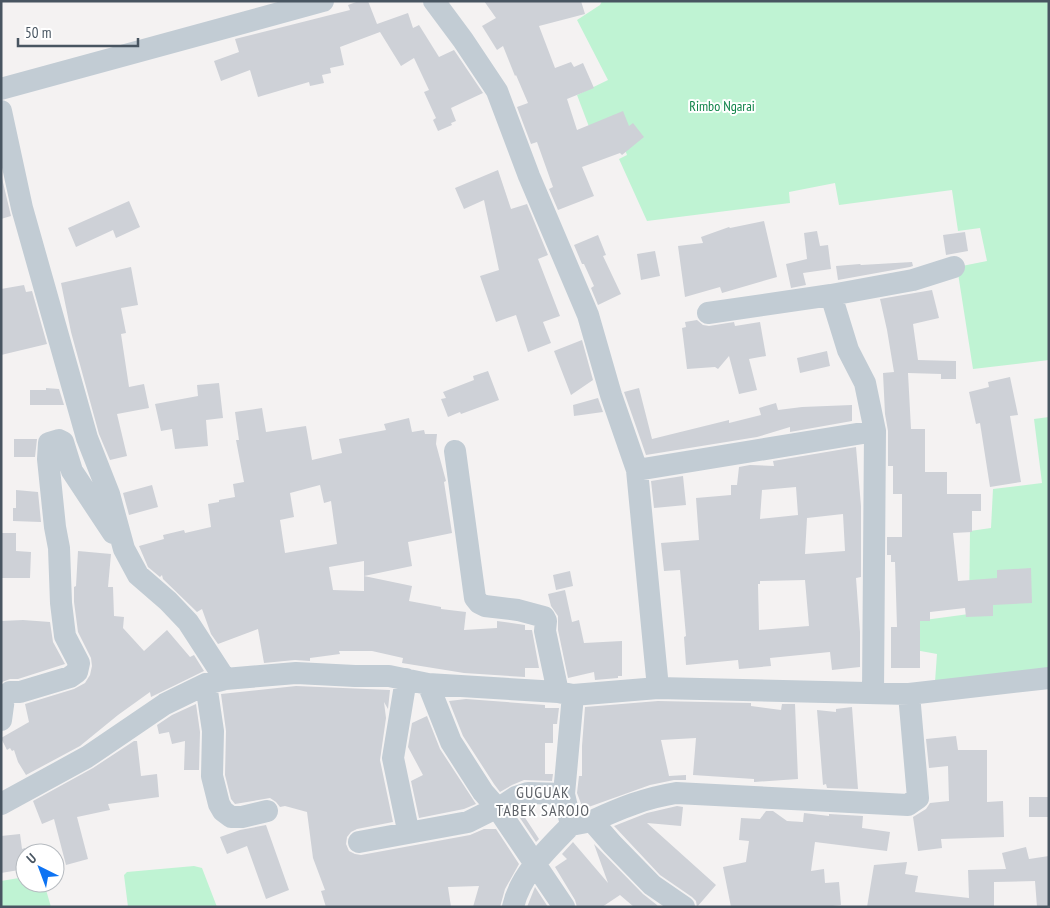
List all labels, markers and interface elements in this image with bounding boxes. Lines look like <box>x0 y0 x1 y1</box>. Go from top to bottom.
scale bar <box>18 15 138 47</box>
text: 50 m <box>25 23 51 42</box>
park label: Rimbo Ngarai <box>689 97 755 115</box>
district label: GUGUAK TABEK SAROJO <box>496 782 590 820</box>
north arrow <box>15 843 65 893</box>
text: U <box>23 849 40 867</box>

